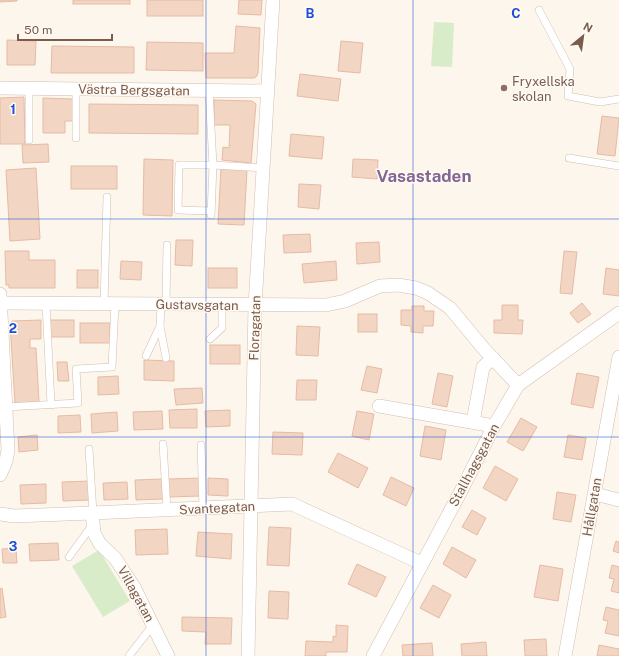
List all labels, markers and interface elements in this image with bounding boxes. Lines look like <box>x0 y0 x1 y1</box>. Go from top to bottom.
text: B <box>306 6 315 21</box>
text: C <box>511 6 521 21</box>
scale bar <box>18 16 112 42</box>
north arrow <box>563 16 603 56</box>
text: N <box>581 20 595 35</box>
text: 50 m <box>24 23 52 37</box>
place label: Fryxellska skolan <box>512 74 575 104</box>
street label: Västra Bergsgatan <box>78 82 190 98</box>
marker: Fryxellska skolan <box>499 83 509 93</box>
text: 1 <box>10 102 16 117</box>
district label: Vasastaden <box>376 166 472 186</box>
street label: Floragatan <box>246 295 264 361</box>
street label: Gustavsgatan <box>155 297 239 313</box>
text: 2 <box>9 321 17 336</box>
street label: Stallhagsgatan <box>446 421 502 509</box>
street label: Hållgatan <box>579 476 605 538</box>
street label: Svantegatan <box>178 499 256 517</box>
text: 3 <box>9 539 18 554</box>
street label: Villagatan <box>115 564 157 624</box>

